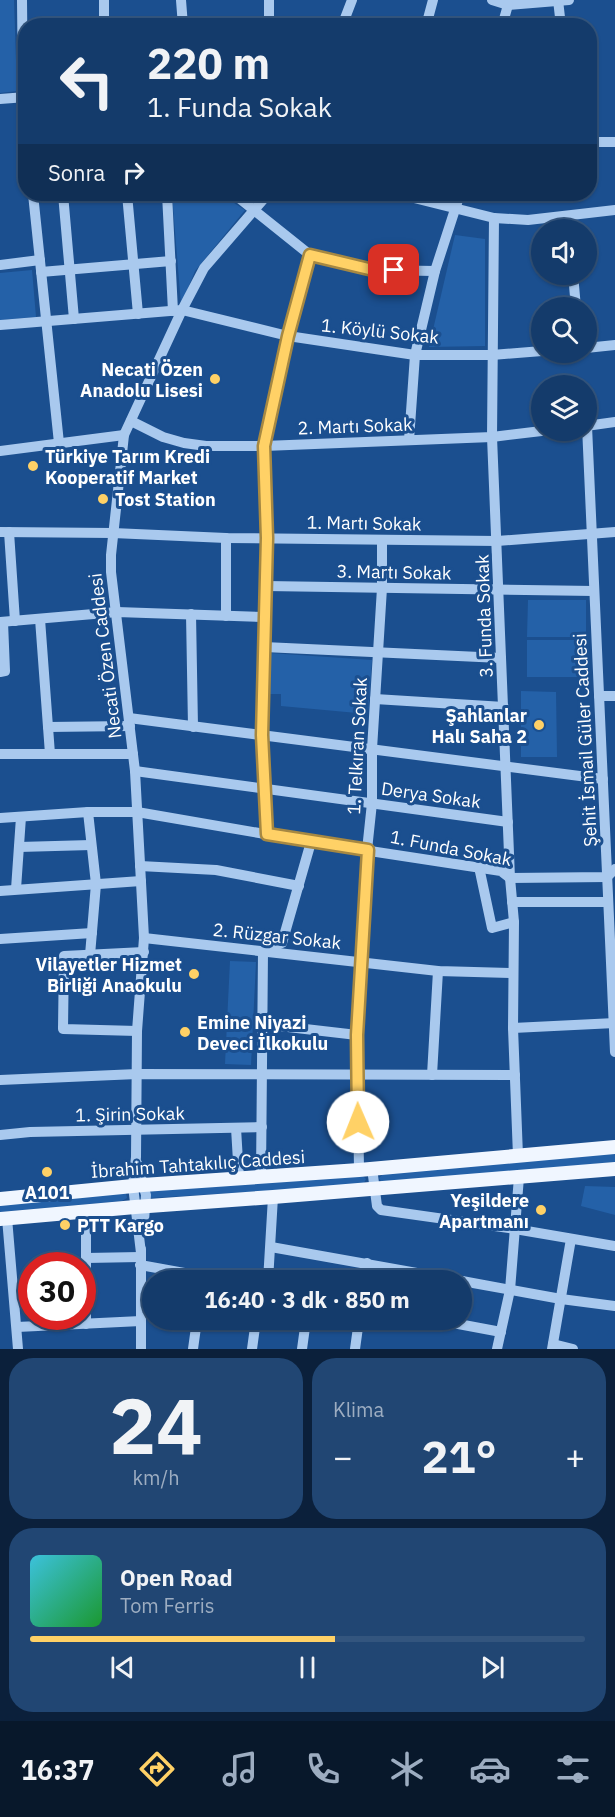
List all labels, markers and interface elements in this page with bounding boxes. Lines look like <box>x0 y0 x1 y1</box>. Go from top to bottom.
text: 220 m <box>147 36 270 91</box>
icon: left <box>48 42 126 120</box>
text: 1. Funda Sokak <box>147 89 332 124</box>
icon: right <box>117 156 150 189</box>
text: Sonra <box>48 158 105 187</box>
map controls <box>531 219 597 441</box>
button: sound <box>531 219 597 285</box>
pin <box>368 244 419 295</box>
icon: arrive <box>377 253 410 286</box>
button: search <box>531 297 597 363</box>
street label: 1. Köylü Sokak <box>320 313 441 349</box>
place label: Necati Özen Anadolu Lisesi <box>80 358 203 402</box>
marker: Necati Özen Anadolu Lisesi <box>208 372 222 386</box>
button: layers <box>531 375 597 441</box>
street label: 2. Martı Sokak <box>297 412 413 439</box>
place label: Türkiye Tarım Kredi Kooperatif Market <box>45 445 210 489</box>
marker: Türkiye Tarım Kredi Kooperatif Market <box>26 459 40 473</box>
place label: Tost Station <box>115 488 216 511</box>
marker: Tost Station <box>96 492 110 506</box>
street label: 1. Martı Sokak <box>306 510 422 536</box>
street label: 3. Funda Sokak <box>470 553 498 678</box>
street label: 3. Martı Sokak <box>336 559 452 585</box>
street label: Necati Özen Caddesi <box>83 572 127 740</box>
street label: Şehit İsmail Güler Caddesi <box>568 633 602 847</box>
street label: 1. Telkıran Sokak <box>342 676 372 815</box>
place label: Şahlanlar Halı Saha 2 <box>431 704 527 748</box>
marker: Şahlanlar Halı Saha 2 <box>532 718 546 732</box>
street label: Derya Sokak <box>380 777 483 813</box>
street label: 1. Funda Sokak <box>388 825 514 871</box>
street label: 2. Rüzgar Sokak <box>212 918 343 954</box>
place label: Vilayetler Hizmet Birliği Anaokulu <box>35 953 182 997</box>
marker: Vilayetler Hizmet Birliği Anaokulu <box>187 967 201 981</box>
place label: Emine Niyazi Deveci İlkokulu <box>197 1011 328 1055</box>
marker: Emine Niyazi Deveci İlkokulu <box>178 1025 192 1039</box>
position arrow <box>326 1090 390 1154</box>
street label: 1. Şirin Sokak <box>75 1102 185 1126</box>
street label: İbrahim Tahtakılıç Caddesi <box>90 1145 306 1183</box>
marker: A101 <box>40 1165 54 1179</box>
place label: A101 <box>25 1181 70 1204</box>
place label: Yeşildere Apartmanı <box>439 1189 529 1233</box>
marker: Yeşildere Apartmanı <box>534 1203 548 1217</box>
place label: PTT Kargo <box>77 1214 164 1237</box>
marker: PTT Kargo <box>58 1218 72 1232</box>
speed limit sign: 30 <box>18 1252 96 1330</box>
text: 16:40 · 3 dk · 850 m <box>204 1285 410 1314</box>
text: 24 <box>109 1374 203 1475</box>
text: Klima <box>333 1396 384 1423</box>
text: 21° <box>421 1427 497 1485</box>
text: − <box>333 1435 353 1478</box>
text: + <box>565 1435 585 1478</box>
text: km/h <box>132 1464 180 1491</box>
text: Open Road <box>120 1563 233 1592</box>
text: Tom Ferris <box>120 1592 215 1619</box>
icon: previous <box>106 1651 139 1684</box>
icon: pause <box>291 1651 324 1684</box>
icon: next <box>476 1651 509 1684</box>
icon: directions <box>136 1748 178 1790</box>
icon: music <box>219 1748 261 1790</box>
icon: phone <box>302 1748 344 1790</box>
icon: climate <box>386 1748 428 1790</box>
icon: car <box>469 1748 511 1790</box>
icon: filters <box>552 1748 594 1790</box>
text: 16:37 <box>21 1752 94 1787</box>

